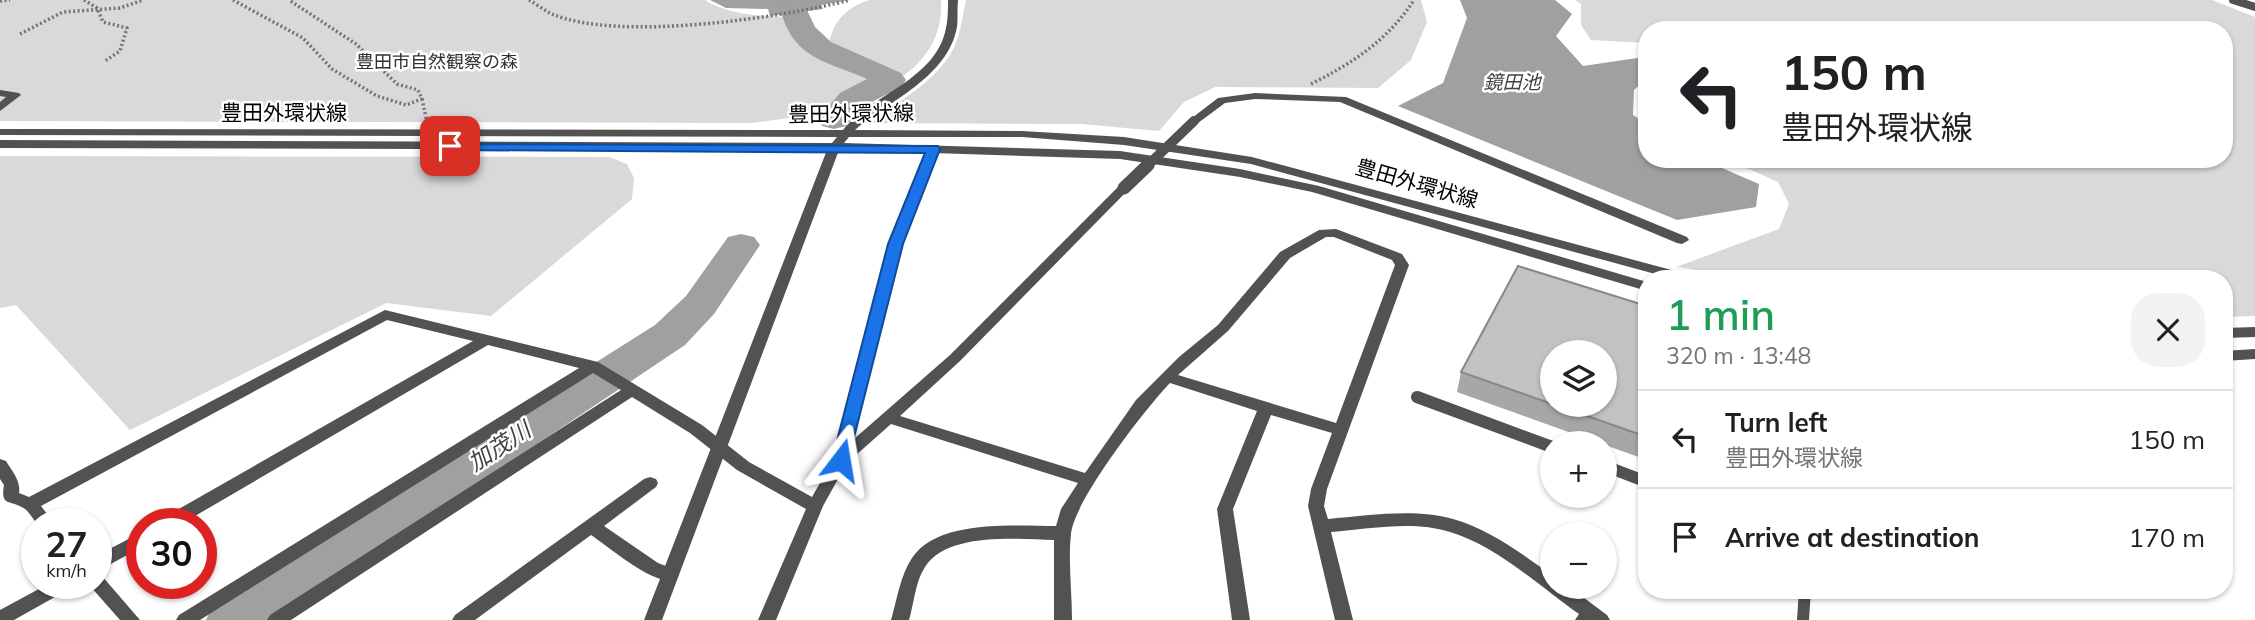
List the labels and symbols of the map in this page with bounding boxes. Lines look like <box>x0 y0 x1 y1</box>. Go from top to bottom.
park label: 豊田市自然観察の森 <box>356 50 518 73</box>
water label: 鏡田池 <box>1483 70 1542 94</box>
street label: 豊田外環状線 <box>221 99 347 125</box>
street label: 豊田外環状線 <box>788 99 914 127</box>
pin <box>420 116 480 176</box>
street label: 豊田外環状線 <box>1353 153 1481 213</box>
water label: 加茂川 <box>462 413 538 477</box>
position arrow <box>804 423 878 497</box>
speed limit sign: 30 <box>126 508 217 599</box>

